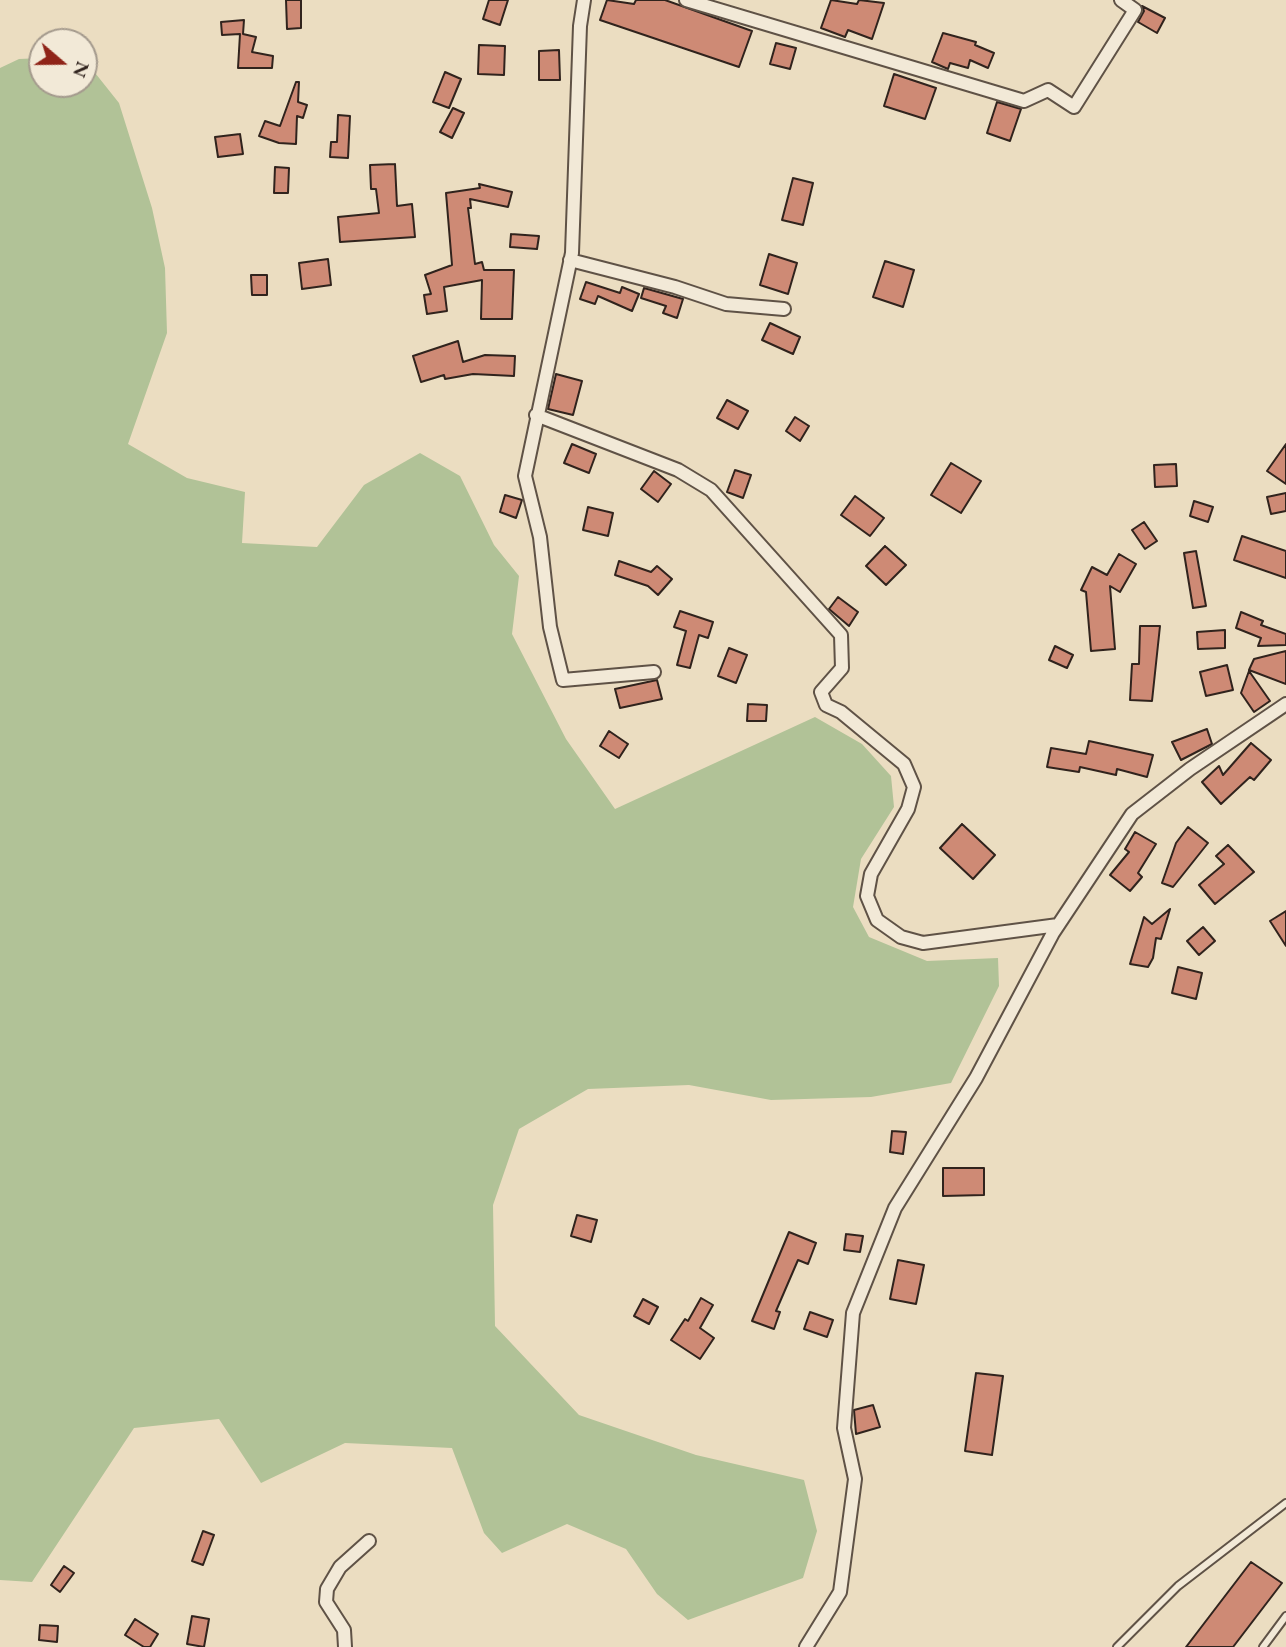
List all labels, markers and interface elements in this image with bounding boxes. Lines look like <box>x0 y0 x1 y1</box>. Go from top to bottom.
north arrow <box>28 28 98 98</box>
text: N <box>67 58 96 81</box>

